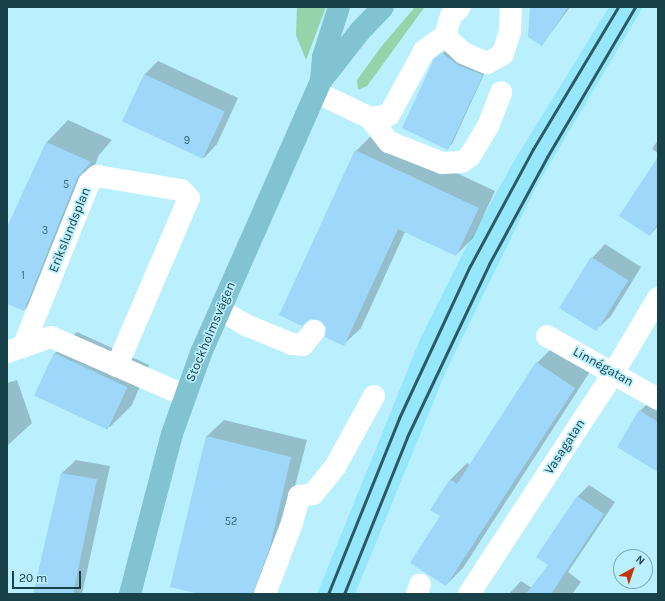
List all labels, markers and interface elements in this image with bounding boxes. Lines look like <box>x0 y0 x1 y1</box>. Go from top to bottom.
house number: 9 <box>184 134 190 148</box>
house number: 5 <box>63 178 69 192</box>
street label: Erikslundsplan <box>46 185 94 275</box>
house number: 3 <box>42 224 48 238</box>
house number: 1 <box>21 269 25 283</box>
street label: Stockholmsvägen <box>183 280 239 384</box>
street label: Linnégatan <box>570 344 636 390</box>
street label: Vasagatan <box>541 417 589 477</box>
house number: 52 <box>225 515 237 529</box>
north arrow <box>613 549 653 589</box>
text: N <box>633 553 648 568</box>
scale bar <box>14 563 83 589</box>
text: 20 m <box>19 571 47 585</box>

